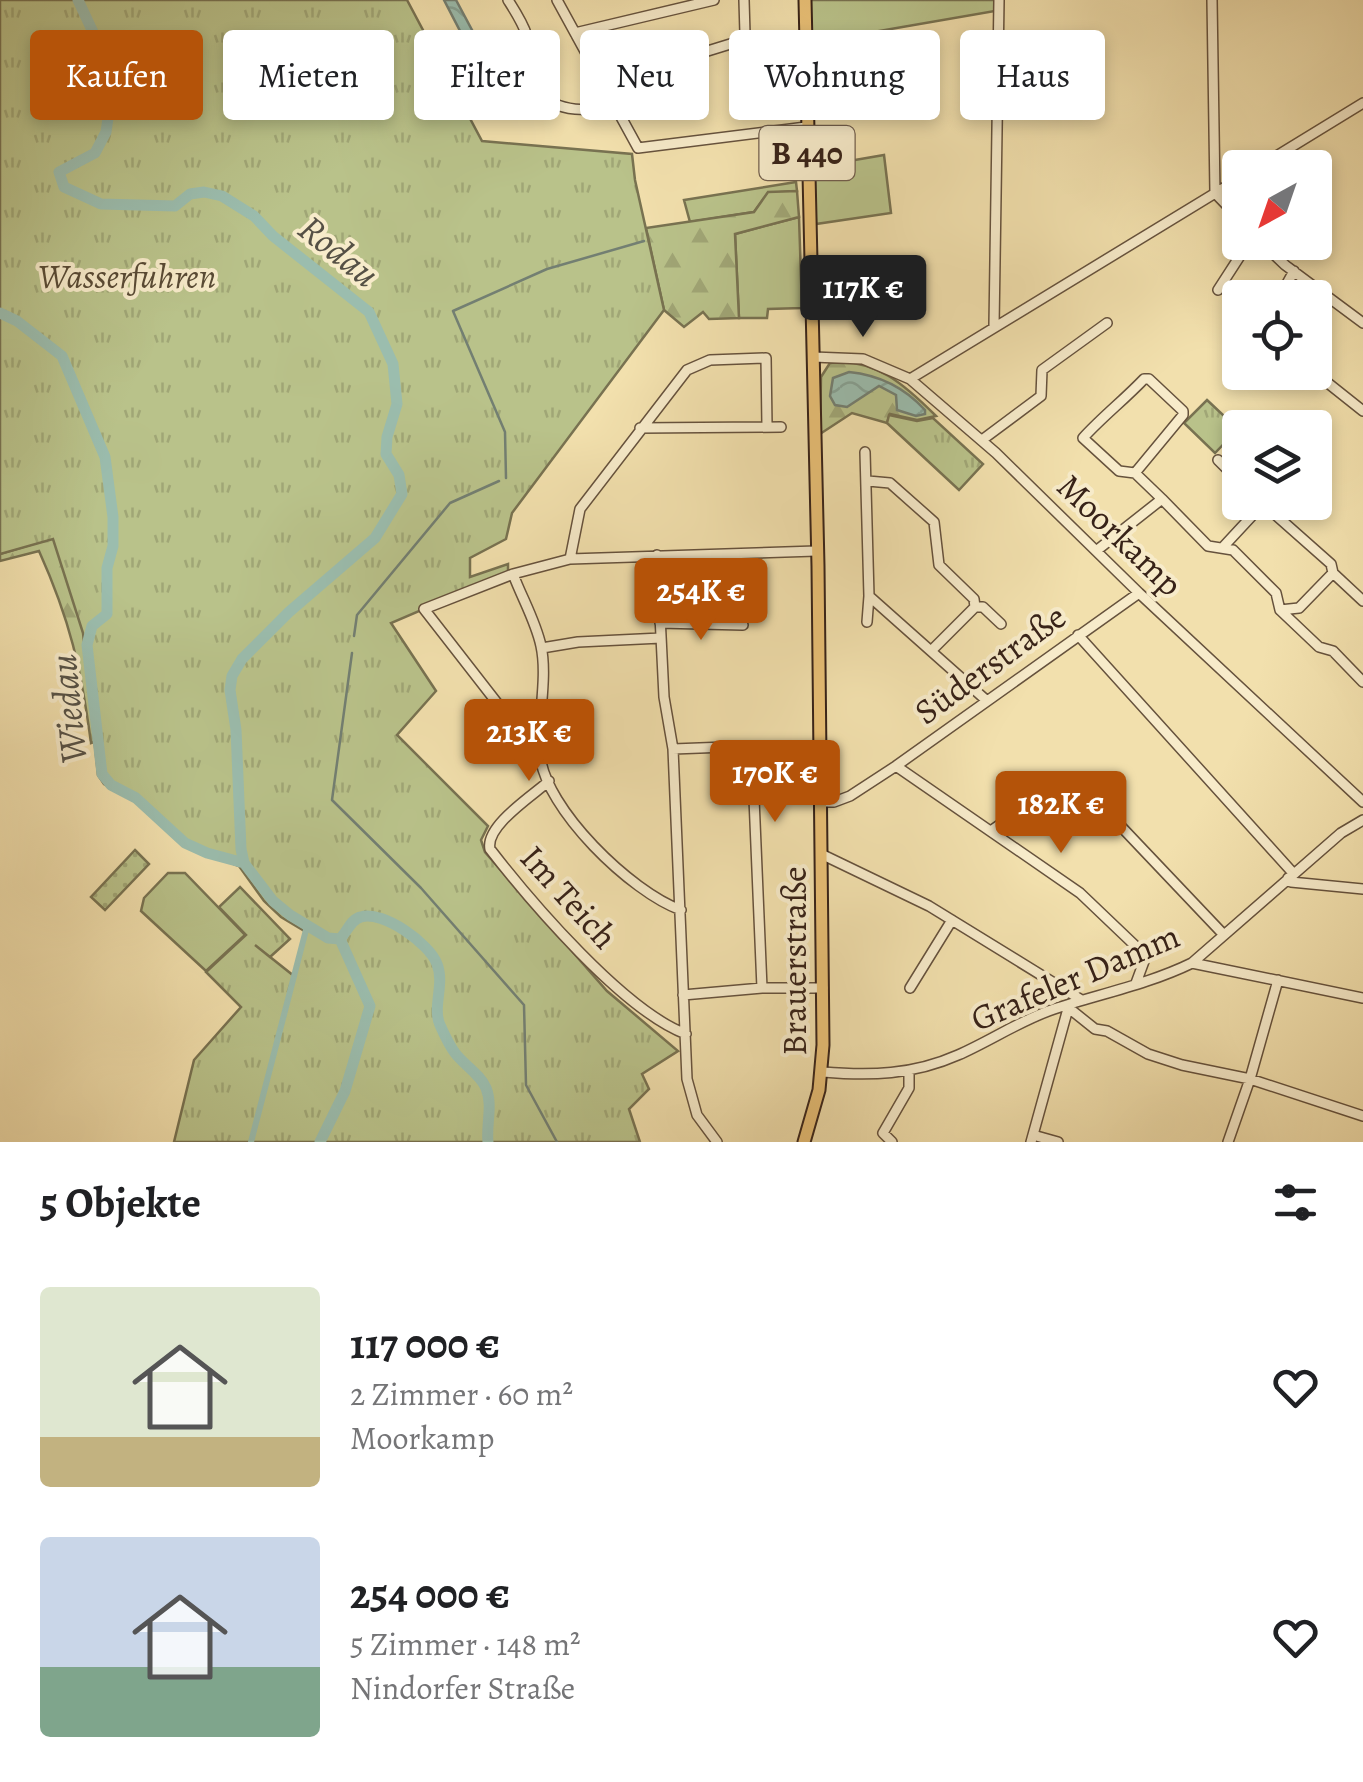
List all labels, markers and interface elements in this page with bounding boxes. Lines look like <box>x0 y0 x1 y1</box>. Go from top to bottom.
chip: Kaufen <box>30 30 203 120</box>
chip: Mieten <box>223 30 394 120</box>
chip: Filter <box>414 30 560 120</box>
chip: Neu <box>580 30 709 120</box>
chip: Wohnung <box>729 30 940 120</box>
chip: Haus <box>960 30 1105 120</box>
road number: B 440 <box>760 126 854 180</box>
north arrow <box>1222 150 1332 260</box>
map controls <box>1222 150 1332 520</box>
water label: Rodau <box>288 202 390 300</box>
park label: Wasserfuhren <box>38 252 216 300</box>
pin: 117K € <box>782 255 944 340</box>
text: 117K € <box>822 265 904 309</box>
button: locate <box>1222 280 1332 390</box>
button: layers <box>1222 410 1332 520</box>
street label: Moorkamp <box>1047 463 1193 607</box>
pin: 254K € <box>620 558 782 643</box>
text: 254K € <box>656 568 746 612</box>
street label: Süderstraße <box>904 593 1076 735</box>
water label: Wiedau <box>36 652 100 766</box>
pin: 213K € <box>448 699 610 784</box>
text: 213K € <box>486 709 572 753</box>
pin: 170K € <box>694 740 856 825</box>
text: 170K € <box>732 750 818 794</box>
pin: 182K € <box>980 771 1142 856</box>
text: 182K € <box>1017 781 1105 825</box>
street label: Im Teich <box>510 835 628 959</box>
street label: Brauerstraße <box>770 866 818 1056</box>
street label: Grafeler Damm <box>963 911 1187 1043</box>
text: 5 Objekte <box>40 1174 201 1231</box>
icon: filters <box>1268 1175 1323 1230</box>
text: 117 000 € <box>350 1315 500 1372</box>
icon: home <box>120 1327 240 1447</box>
icon: heart <box>1268 1360 1323 1415</box>
text: 2 Zimmer · 60 m² <box>350 1372 573 1416</box>
text: Moorkamp <box>350 1416 494 1460</box>
text: 254 000 € <box>350 1565 510 1622</box>
icon: home <box>120 1577 240 1697</box>
icon: heart <box>1268 1610 1323 1665</box>
text: 5 Zimmer · 148 m² <box>350 1622 581 1666</box>
text: Nindorfer Straße <box>350 1666 575 1710</box>

